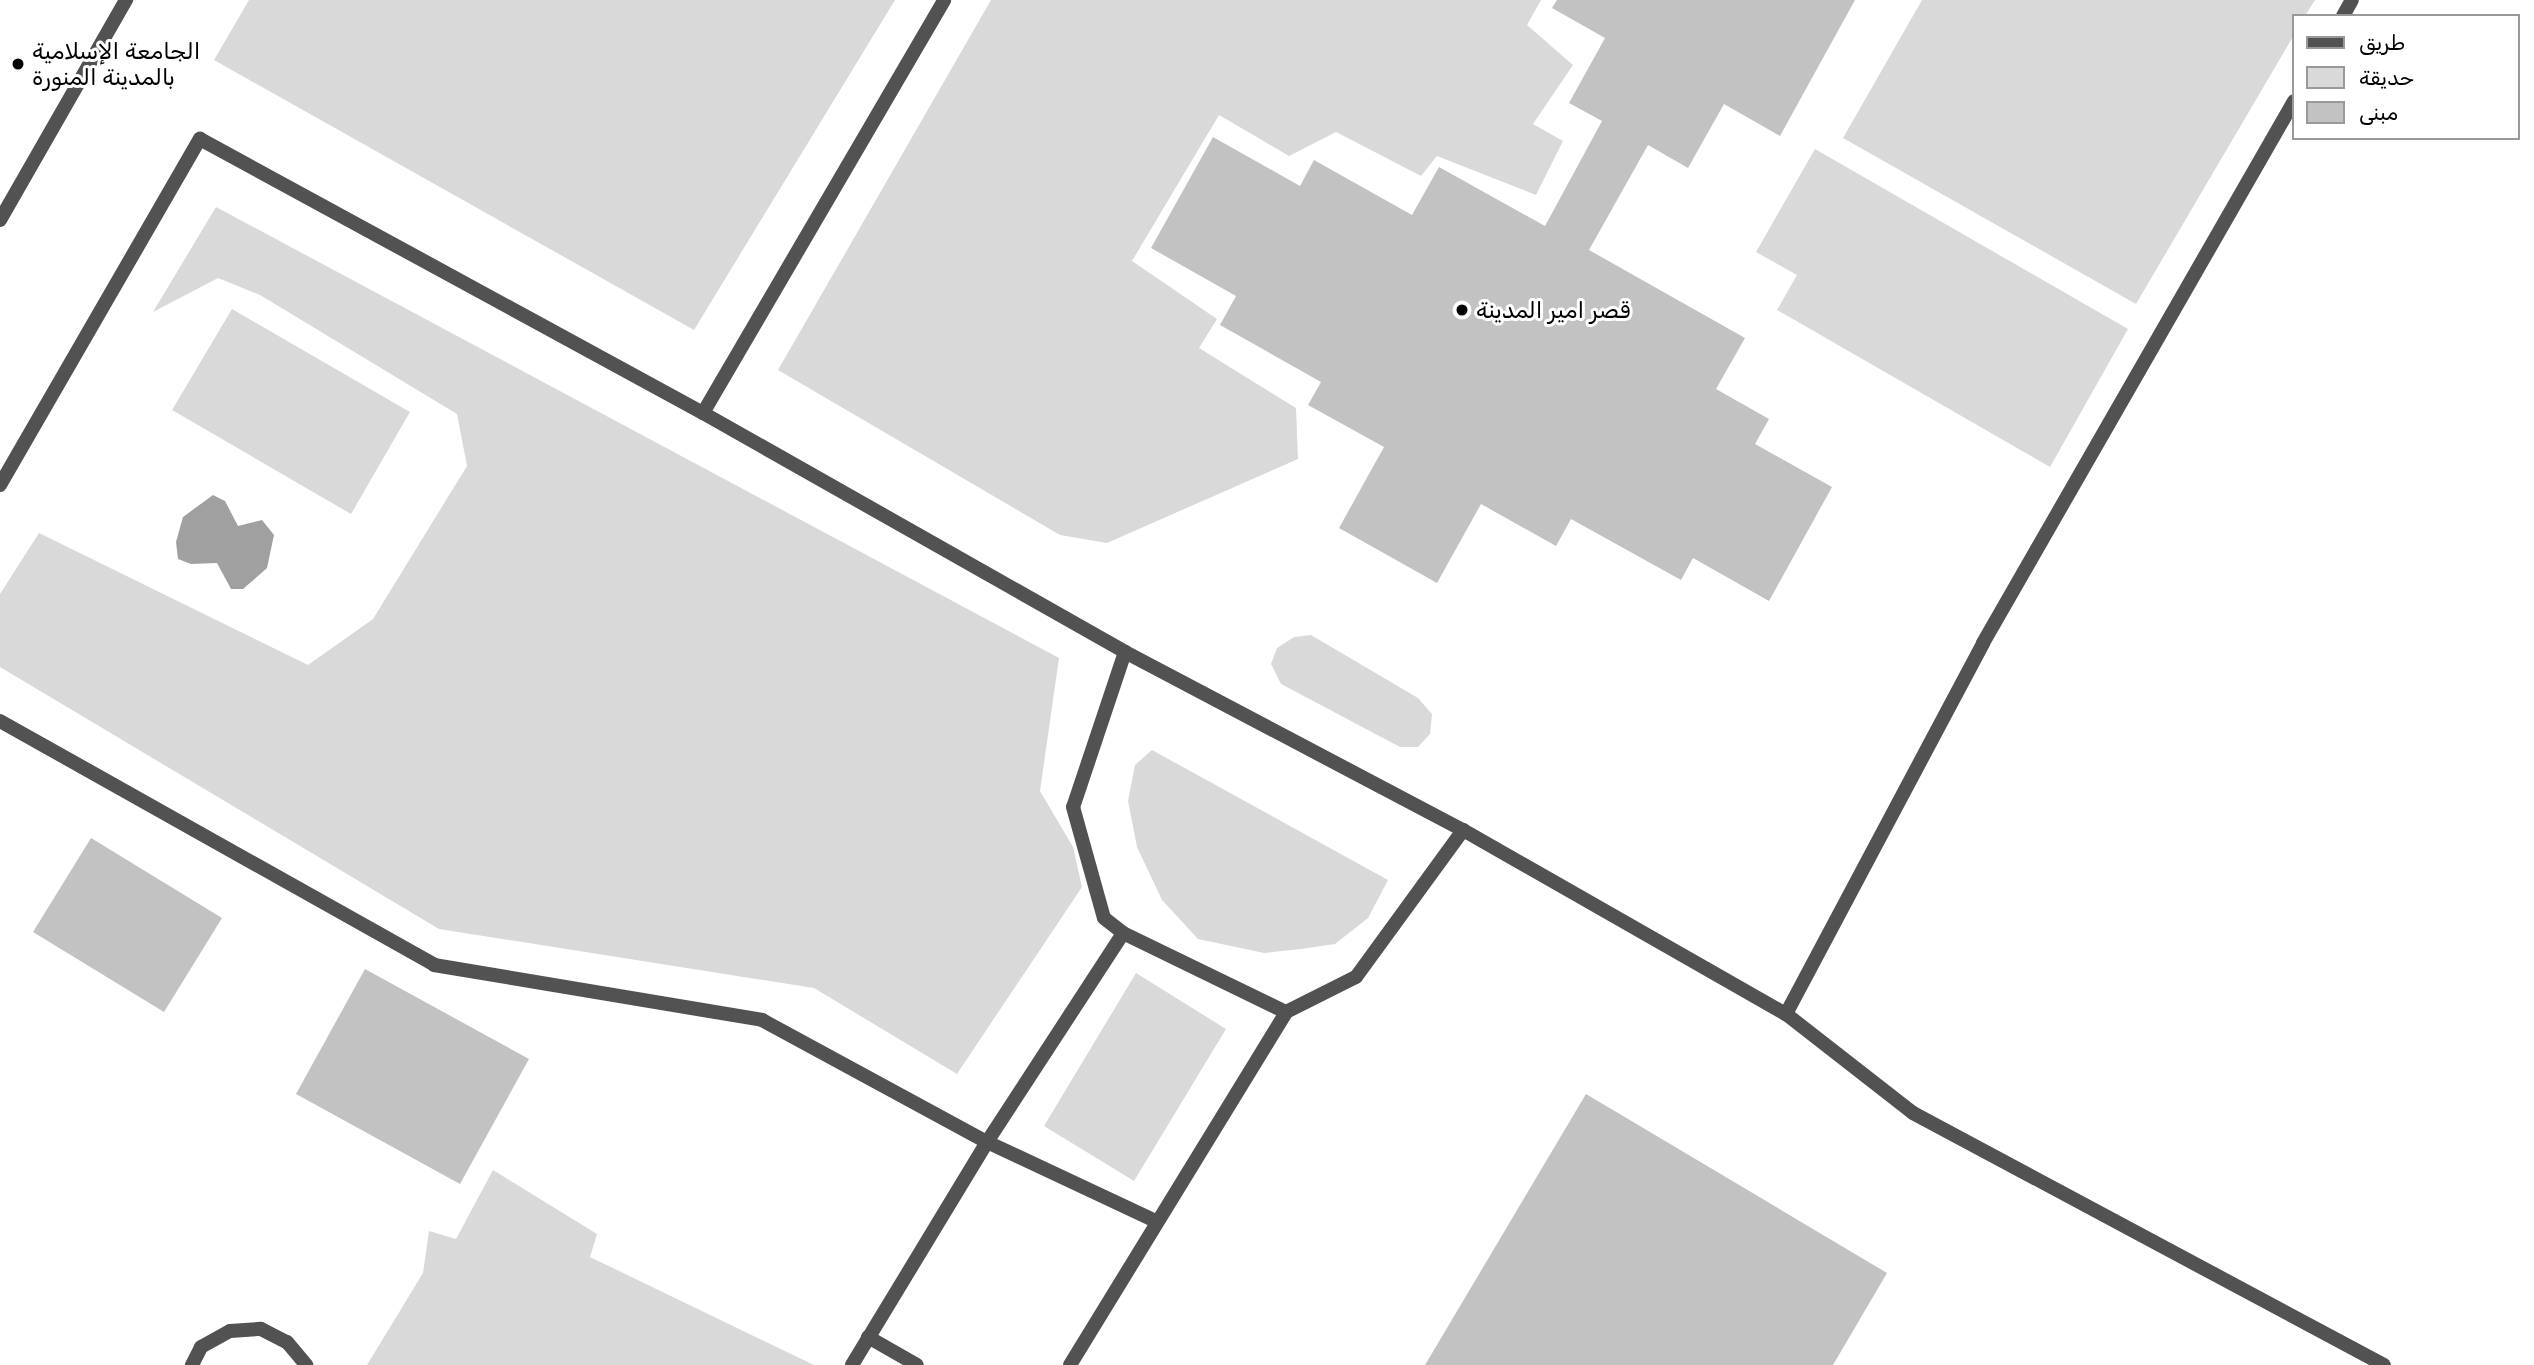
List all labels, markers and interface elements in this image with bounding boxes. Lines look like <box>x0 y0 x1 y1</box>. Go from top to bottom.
legend <box>2292 14 2520 140</box>
text: طريق <box>2359 30 2405 55</box>
place label: الجامعة الإسلامية بالمدينة المنورة <box>32 37 200 91</box>
marker: الجامعة الإسلامية بالمدينة المنورة <box>10 56 26 72</box>
text: حديقة <box>2359 65 2414 90</box>
text: مبنى <box>2359 100 2398 125</box>
place label: قصر امير المدينة <box>1476 296 1630 324</box>
marker: قصر امير المدينة <box>1454 302 1470 318</box>

